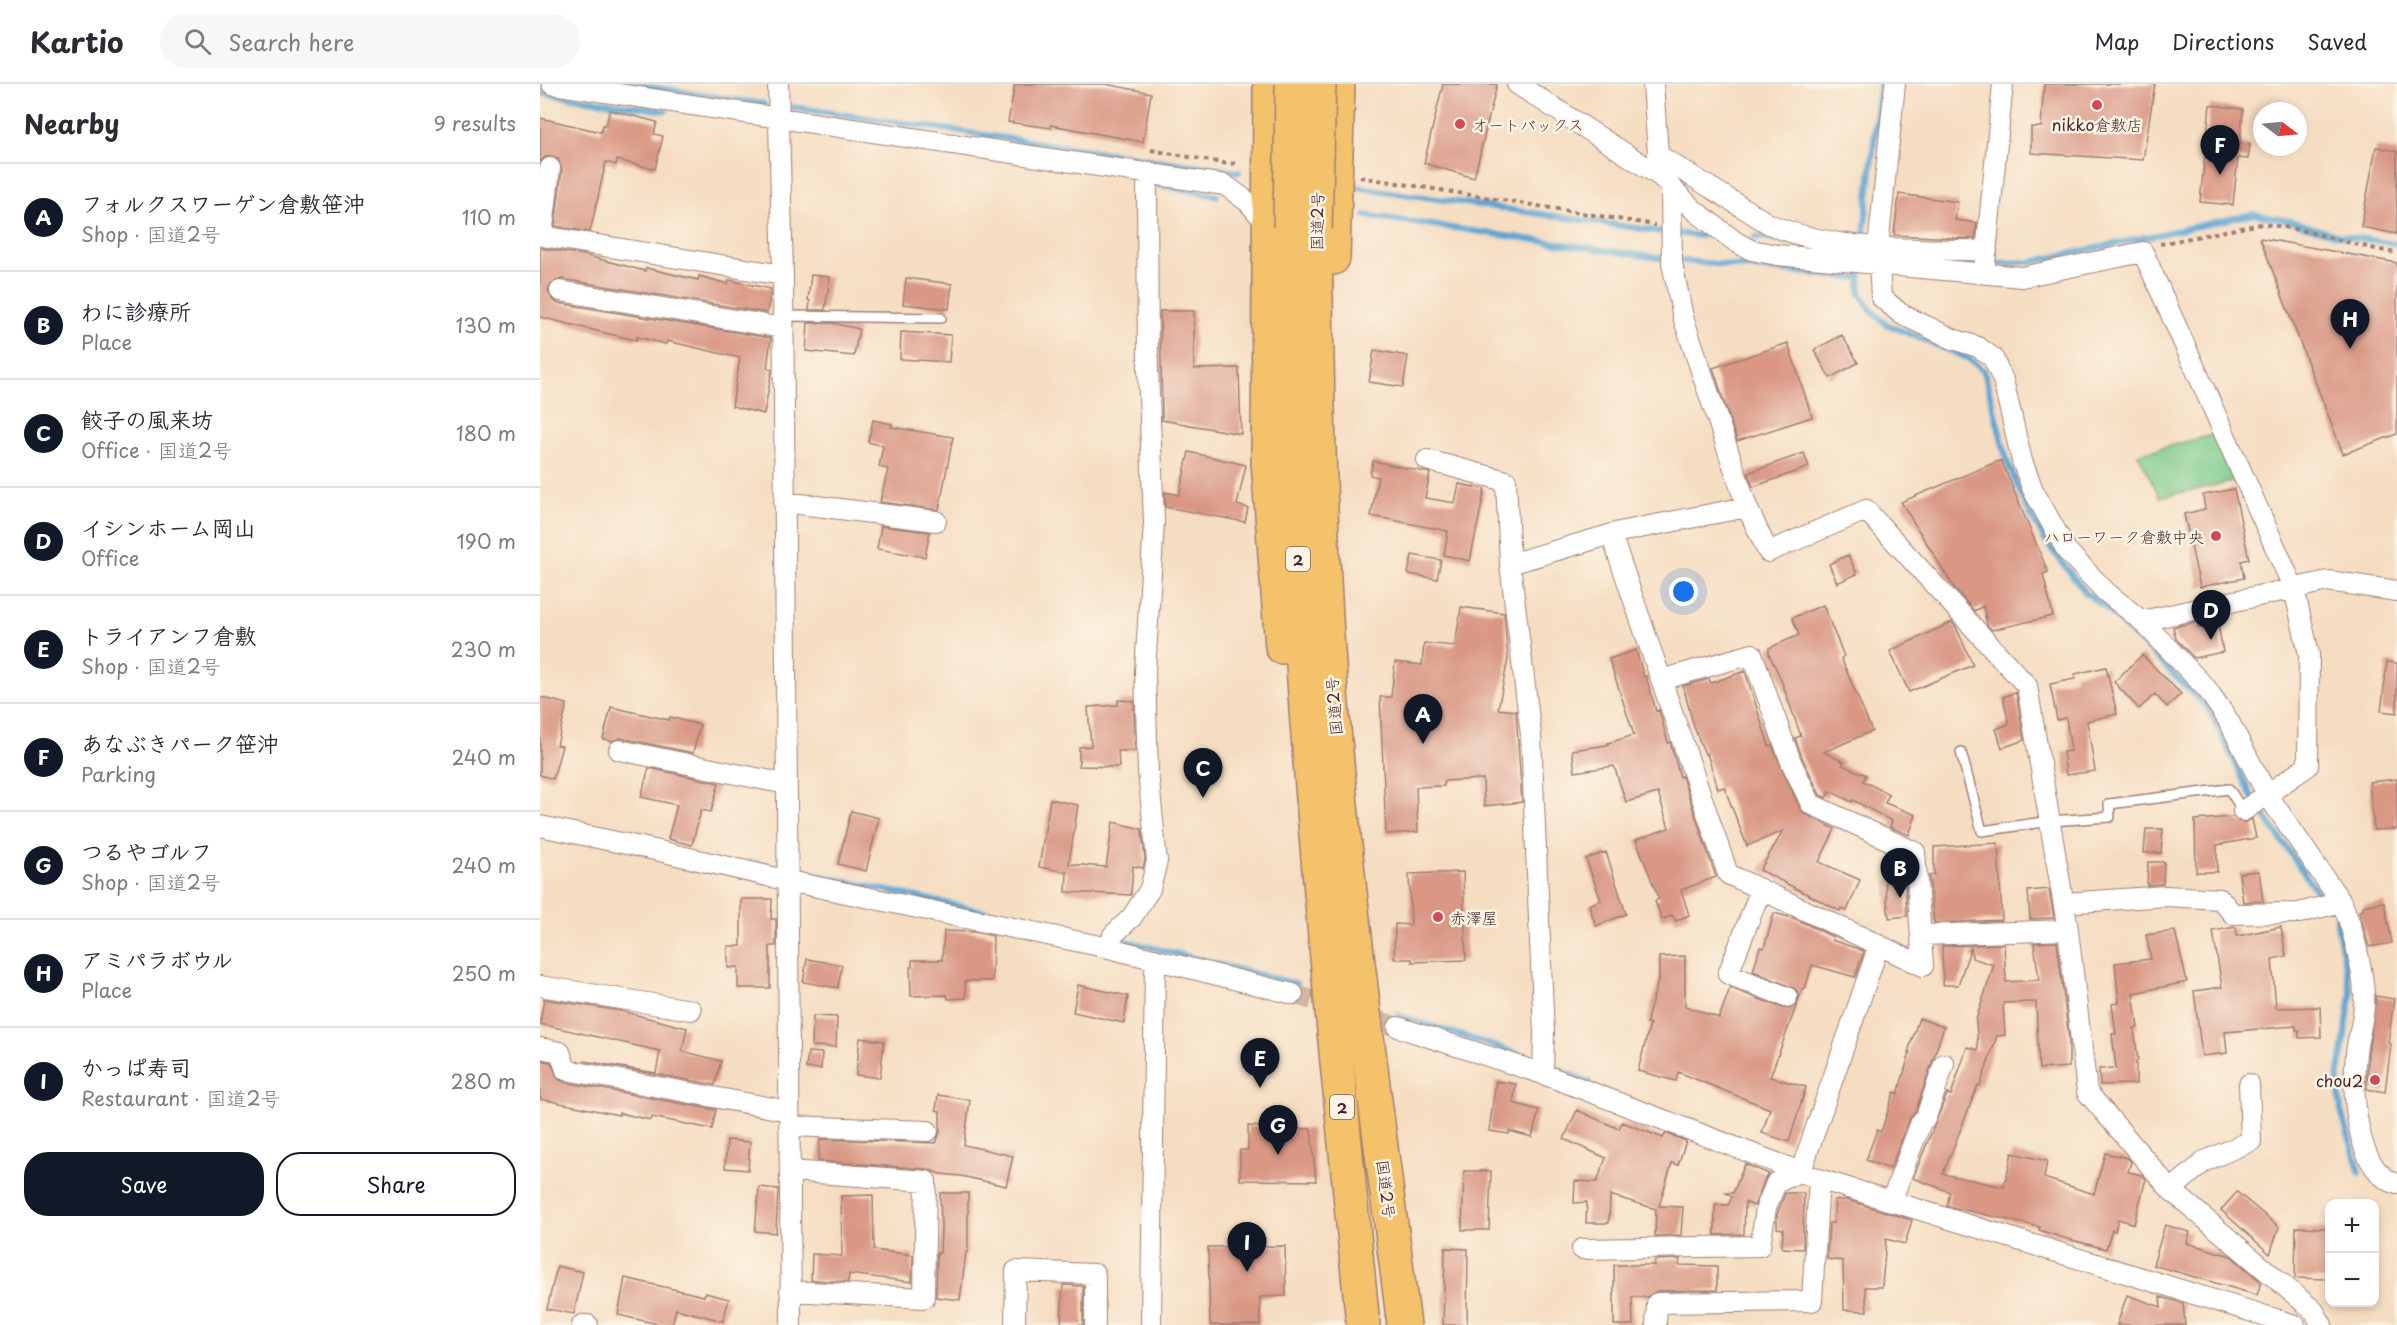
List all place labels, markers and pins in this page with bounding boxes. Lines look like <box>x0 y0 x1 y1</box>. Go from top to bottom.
marker: nikko倉敷店 <box>2090 98 2104 112</box>
place label: オートバックス <box>1472 112 1584 136</box>
place label: nikko倉敷店 <box>2052 112 2142 136</box>
marker: オートバックス <box>1453 117 1467 131</box>
pin: F <box>2200 126 2240 175</box>
pin: H <box>2330 300 2370 349</box>
place label: ハローワーク倉敷中央 <box>2044 524 2204 548</box>
marker: ハローワーク倉敷中央 <box>2209 529 2223 543</box>
pin: D <box>2192 590 2230 640</box>
pin: A <box>1404 694 1442 744</box>
pin: C <box>1184 748 1222 798</box>
pin: B <box>1880 848 1920 898</box>
place label: 赤澤屋 <box>1450 905 1498 929</box>
marker: 赤澤屋 <box>1431 910 1445 924</box>
pin: E <box>1240 1038 1280 1088</box>
place label: chou2 <box>2316 1068 2363 1092</box>
marker: chou2 <box>2368 1073 2382 1087</box>
pin: G <box>1258 1106 1298 1155</box>
pin: I <box>1228 1222 1266 1272</box>

